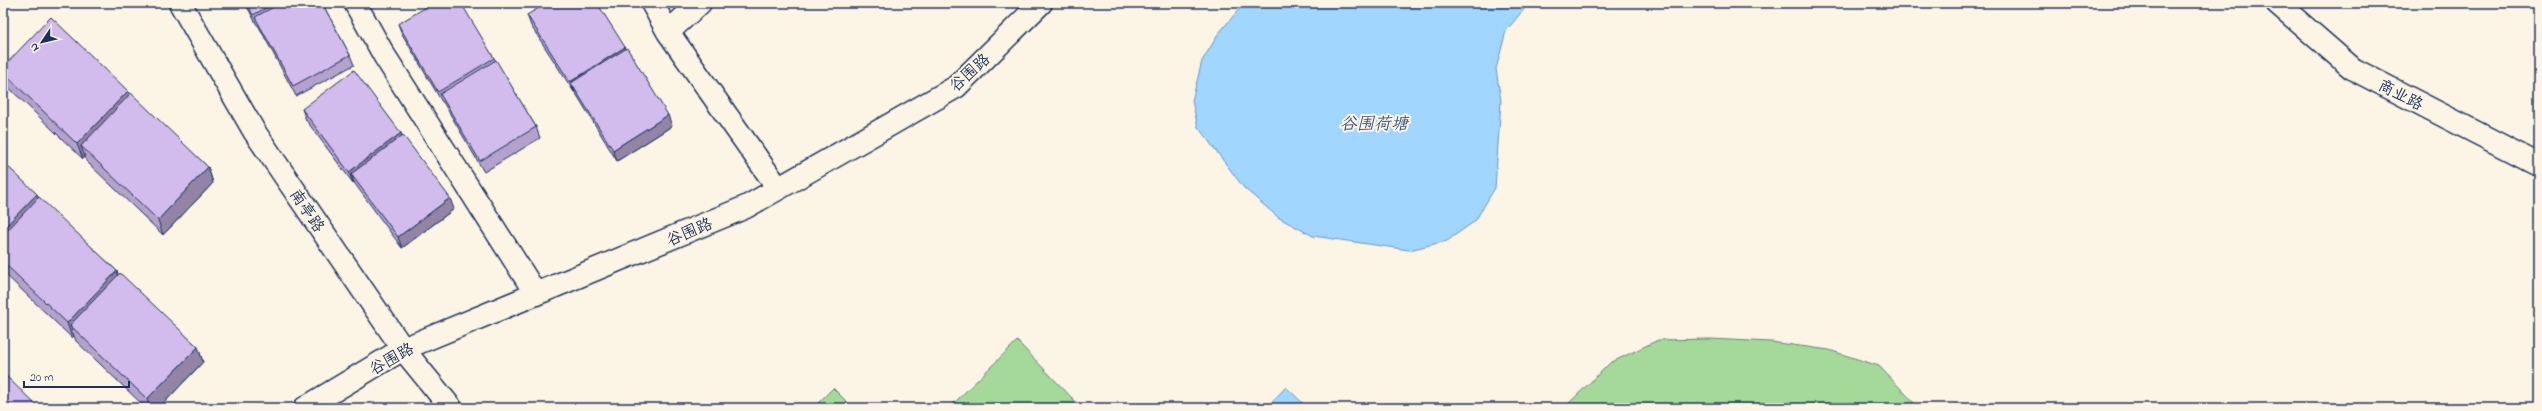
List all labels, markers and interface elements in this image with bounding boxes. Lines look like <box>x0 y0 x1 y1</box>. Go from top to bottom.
north arrow <box>22 22 62 62</box>
text: N <box>26 40 43 55</box>
street label: 谷围路 <box>944 49 996 98</box>
street label: 商业路 <box>2373 74 2427 117</box>
water label: 谷围荷塘 <box>1340 112 1410 137</box>
street label: 南亭路 <box>283 185 330 238</box>
street label: 谷围路 <box>663 212 717 253</box>
street label: 谷围路 <box>365 338 419 382</box>
scale bar <box>24 363 129 389</box>
text: 20 m <box>30 369 53 387</box>

